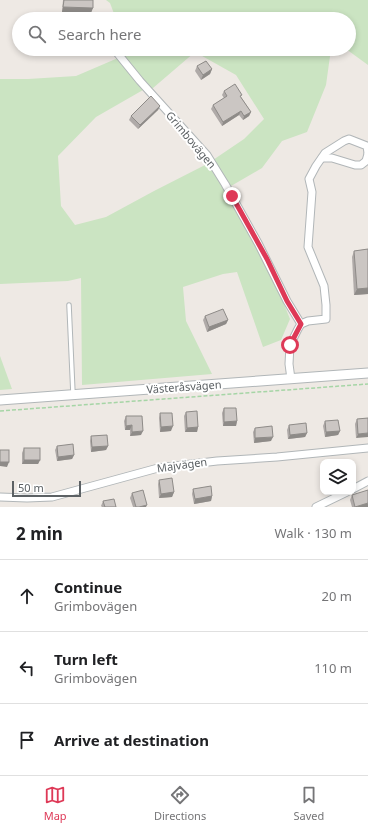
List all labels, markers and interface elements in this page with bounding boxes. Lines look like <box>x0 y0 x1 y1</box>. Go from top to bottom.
search box <box>12 12 356 56</box>
icon: search <box>26 23 48 45</box>
text: Search here <box>58 24 141 44</box>
street label: Grimbovägen <box>163 108 220 171</box>
route end <box>223 187 241 205</box>
route start <box>281 336 299 354</box>
street label: Västeråsvägen <box>146 376 222 397</box>
street label: Majvägen <box>156 454 208 475</box>
map controls <box>320 459 356 495</box>
button: layers <box>320 459 356 495</box>
scale bar <box>12 479 81 498</box>
text: 50 m <box>18 480 44 495</box>
text: 2 min <box>16 522 63 545</box>
text: Walk · 130 m <box>274 524 352 542</box>
text: Continue <box>54 577 122 597</box>
icon: ahead <box>16 585 38 607</box>
text: 20 m <box>322 587 352 605</box>
text: Grimbovägen <box>54 597 137 615</box>
text: Turn left <box>54 649 118 669</box>
icon: left <box>16 657 38 679</box>
text: 110 m <box>314 659 352 677</box>
text: Grimbovägen <box>54 669 137 687</box>
icon: arrive <box>16 729 38 751</box>
text: Arrive at destination <box>54 730 209 750</box>
tab: Map <box>44 784 67 823</box>
tab: Directions <box>154 784 206 823</box>
tab: Saved <box>294 784 324 823</box>

